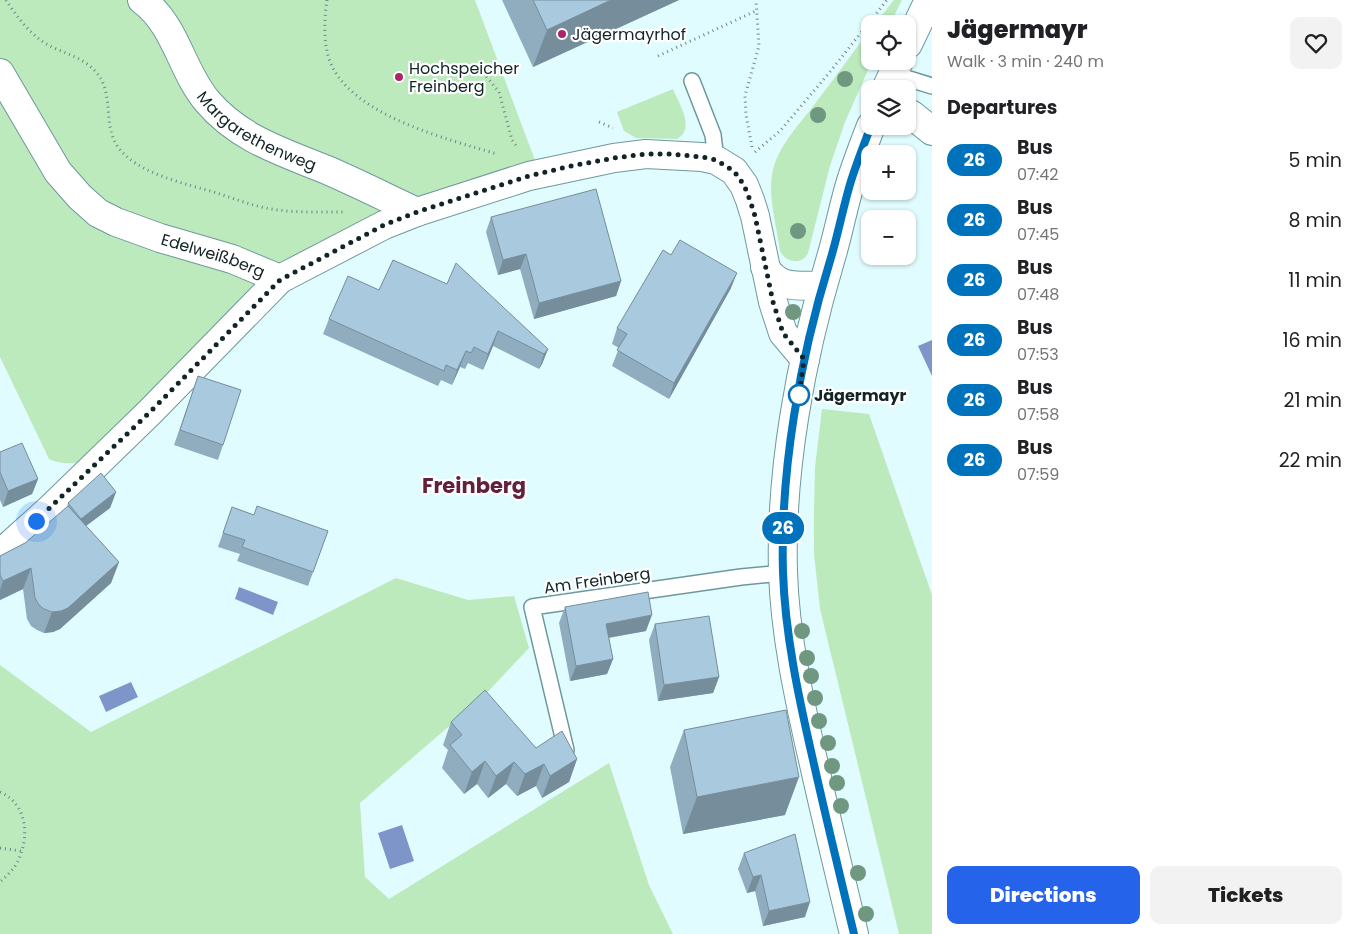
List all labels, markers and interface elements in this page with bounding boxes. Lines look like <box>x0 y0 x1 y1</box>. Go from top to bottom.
text: Jägermayr <box>947 13 1088 46</box>
map controls <box>861 15 916 265</box>
button: locate <box>861 15 916 70</box>
button: heart <box>1290 17 1342 69</box>
place label: Jägermayrhof <box>572 23 686 46</box>
marker: Jägermayrhof <box>556 28 568 40</box>
text: Walk · 3 min · 240 m <box>947 50 1104 73</box>
place label: Hochspeicher Freinberg <box>409 57 519 98</box>
marker: Hochspeicher Freinberg <box>393 71 405 83</box>
button: layers <box>861 80 916 135</box>
street label: Margarethenweg <box>191 86 320 177</box>
text: Departures <box>947 94 1057 121</box>
text: Bus <box>1017 134 1053 161</box>
button: + <box>861 145 916 200</box>
text: 26 <box>964 147 985 172</box>
text: 5 min <box>1289 147 1342 174</box>
text: 07:42 <box>1017 163 1058 186</box>
text: Bus <box>1017 194 1053 221</box>
text: 26 <box>964 207 985 232</box>
text: 8 min <box>1289 207 1342 234</box>
button: − <box>861 210 916 265</box>
text: 07:45 <box>1017 223 1059 246</box>
street label: Edelweißberg <box>158 228 269 284</box>
text: Bus <box>1017 254 1053 281</box>
text: 26 <box>964 267 985 292</box>
text: 11 min <box>1288 267 1342 294</box>
text: 07:48 <box>1017 283 1059 306</box>
text: Bus <box>1017 314 1053 341</box>
text: 26 <box>964 327 985 352</box>
text: 16 min <box>1282 327 1342 354</box>
text: 07:53 <box>1017 343 1059 366</box>
text: Bus <box>1017 374 1053 401</box>
marker: Jägermayr <box>788 384 810 406</box>
place label: Jägermayr <box>814 384 907 407</box>
text: 26 <box>964 387 985 412</box>
text: 21 min <box>1284 387 1342 414</box>
text: 07:58 <box>1017 403 1059 426</box>
text: Bus <box>1017 434 1053 461</box>
text: 26 <box>964 447 985 472</box>
text: 22 min <box>1279 447 1342 474</box>
text: 07:59 <box>1017 463 1059 486</box>
district label: Freinberg <box>422 471 526 500</box>
your location <box>24 509 49 534</box>
line badge: 26 <box>760 512 806 544</box>
text: 26 <box>772 515 794 540</box>
street label: Am Freinberg <box>542 562 652 599</box>
button: Directions <box>947 866 1140 924</box>
button: Tickets <box>1150 866 1342 924</box>

